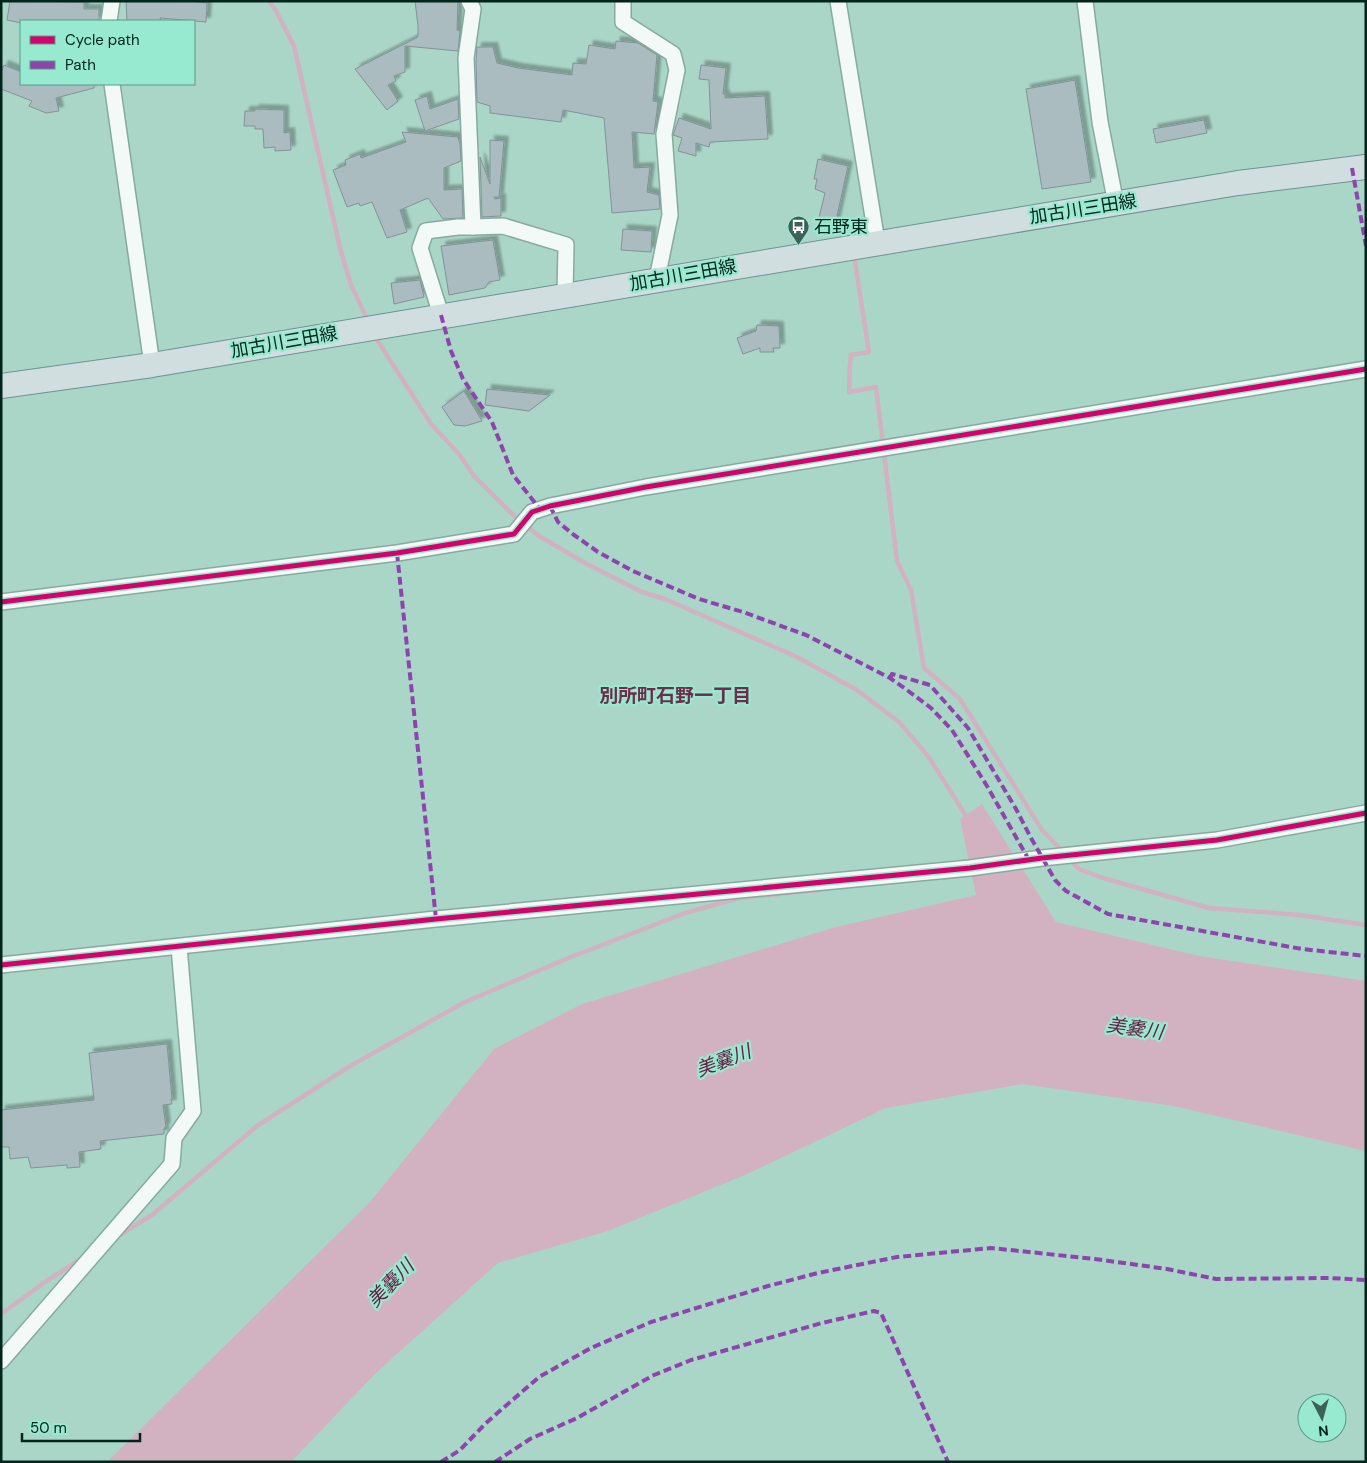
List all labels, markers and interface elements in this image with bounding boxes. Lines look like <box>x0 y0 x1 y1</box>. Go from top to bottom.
legend <box>20 20 195 85</box>
text: Cycle path <box>65 30 140 50</box>
text: Path <box>65 55 96 75</box>
street label: 加古川三田線 <box>1028 189 1138 229</box>
bus stop icon: 石野東 <box>786 215 810 246</box>
place label: 石野東 <box>814 215 868 239</box>
street label: 加古川三田線 <box>628 254 738 296</box>
street label: 加古川三田線 <box>229 321 339 363</box>
district label: 別所町石野一丁目 <box>599 683 751 708</box>
water label: 美嚢川 <box>1105 1012 1167 1045</box>
water label: 美嚢川 <box>692 1038 756 1082</box>
water label: 美嚢川 <box>362 1253 421 1313</box>
north arrow <box>1297 1393 1347 1443</box>
scale bar <box>22 1410 140 1442</box>
text: 50 m <box>30 1418 67 1438</box>
text: N <box>1317 1421 1329 1440</box>

